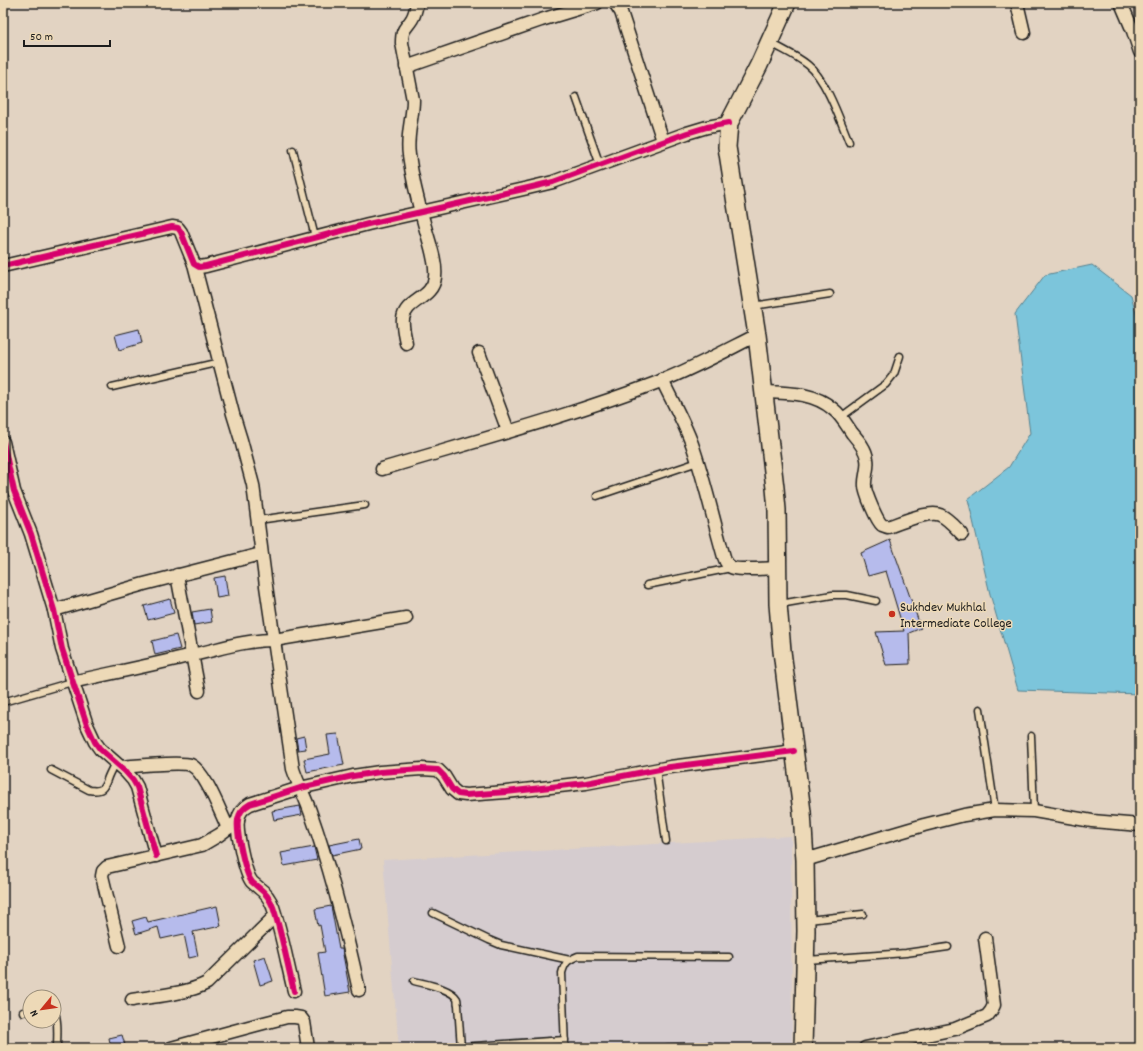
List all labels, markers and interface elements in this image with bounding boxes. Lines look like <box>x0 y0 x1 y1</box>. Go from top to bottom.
scale bar <box>24 22 110 48</box>
text: 50 m <box>30 29 53 46</box>
place label: Sukhdev Mukhlal Intermediate College <box>900 598 1012 634</box>
marker: Sukhdev Mukhlal Intermediate College <box>887 609 897 619</box>
north arrow <box>22 989 62 1029</box>
text: N <box>26 1006 43 1019</box>

